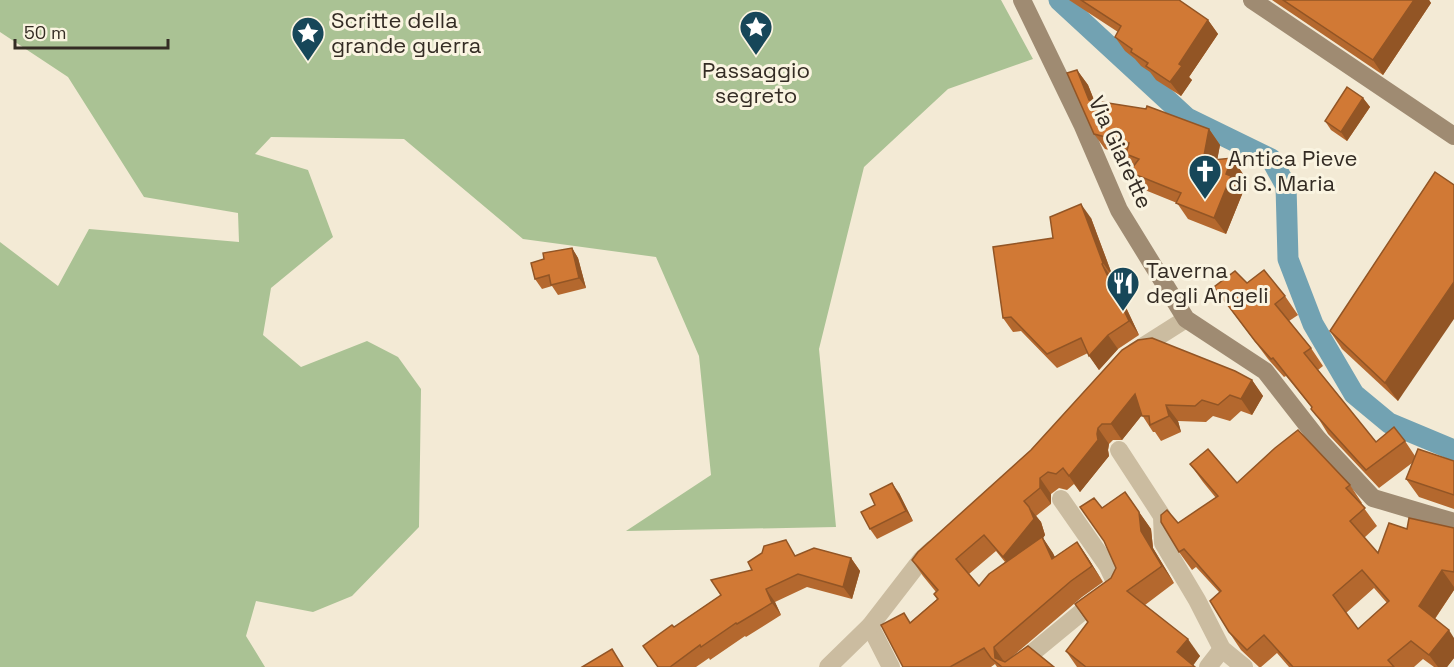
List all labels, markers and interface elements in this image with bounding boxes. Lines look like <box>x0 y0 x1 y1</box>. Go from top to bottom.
place label: Scritte della grande guerra <box>331 6 482 59</box>
place icon: Passaggio segreto <box>738 9 774 56</box>
scale bar <box>15 12 168 50</box>
place icon: Scritte della grande guerra <box>290 15 326 62</box>
text: 50 m <box>24 21 66 44</box>
place label: Passaggio segreto <box>702 56 810 109</box>
street label: Via Giarette <box>1083 91 1159 213</box>
place label: Antica Pieve di S. Maria <box>1228 144 1358 197</box>
church icon: Antica Pieve di S. Maria <box>1187 153 1223 200</box>
place label: Taverna degli Angeli <box>1146 256 1269 309</box>
restaurant icon: Taverna degli Angeli <box>1105 265 1141 312</box>

